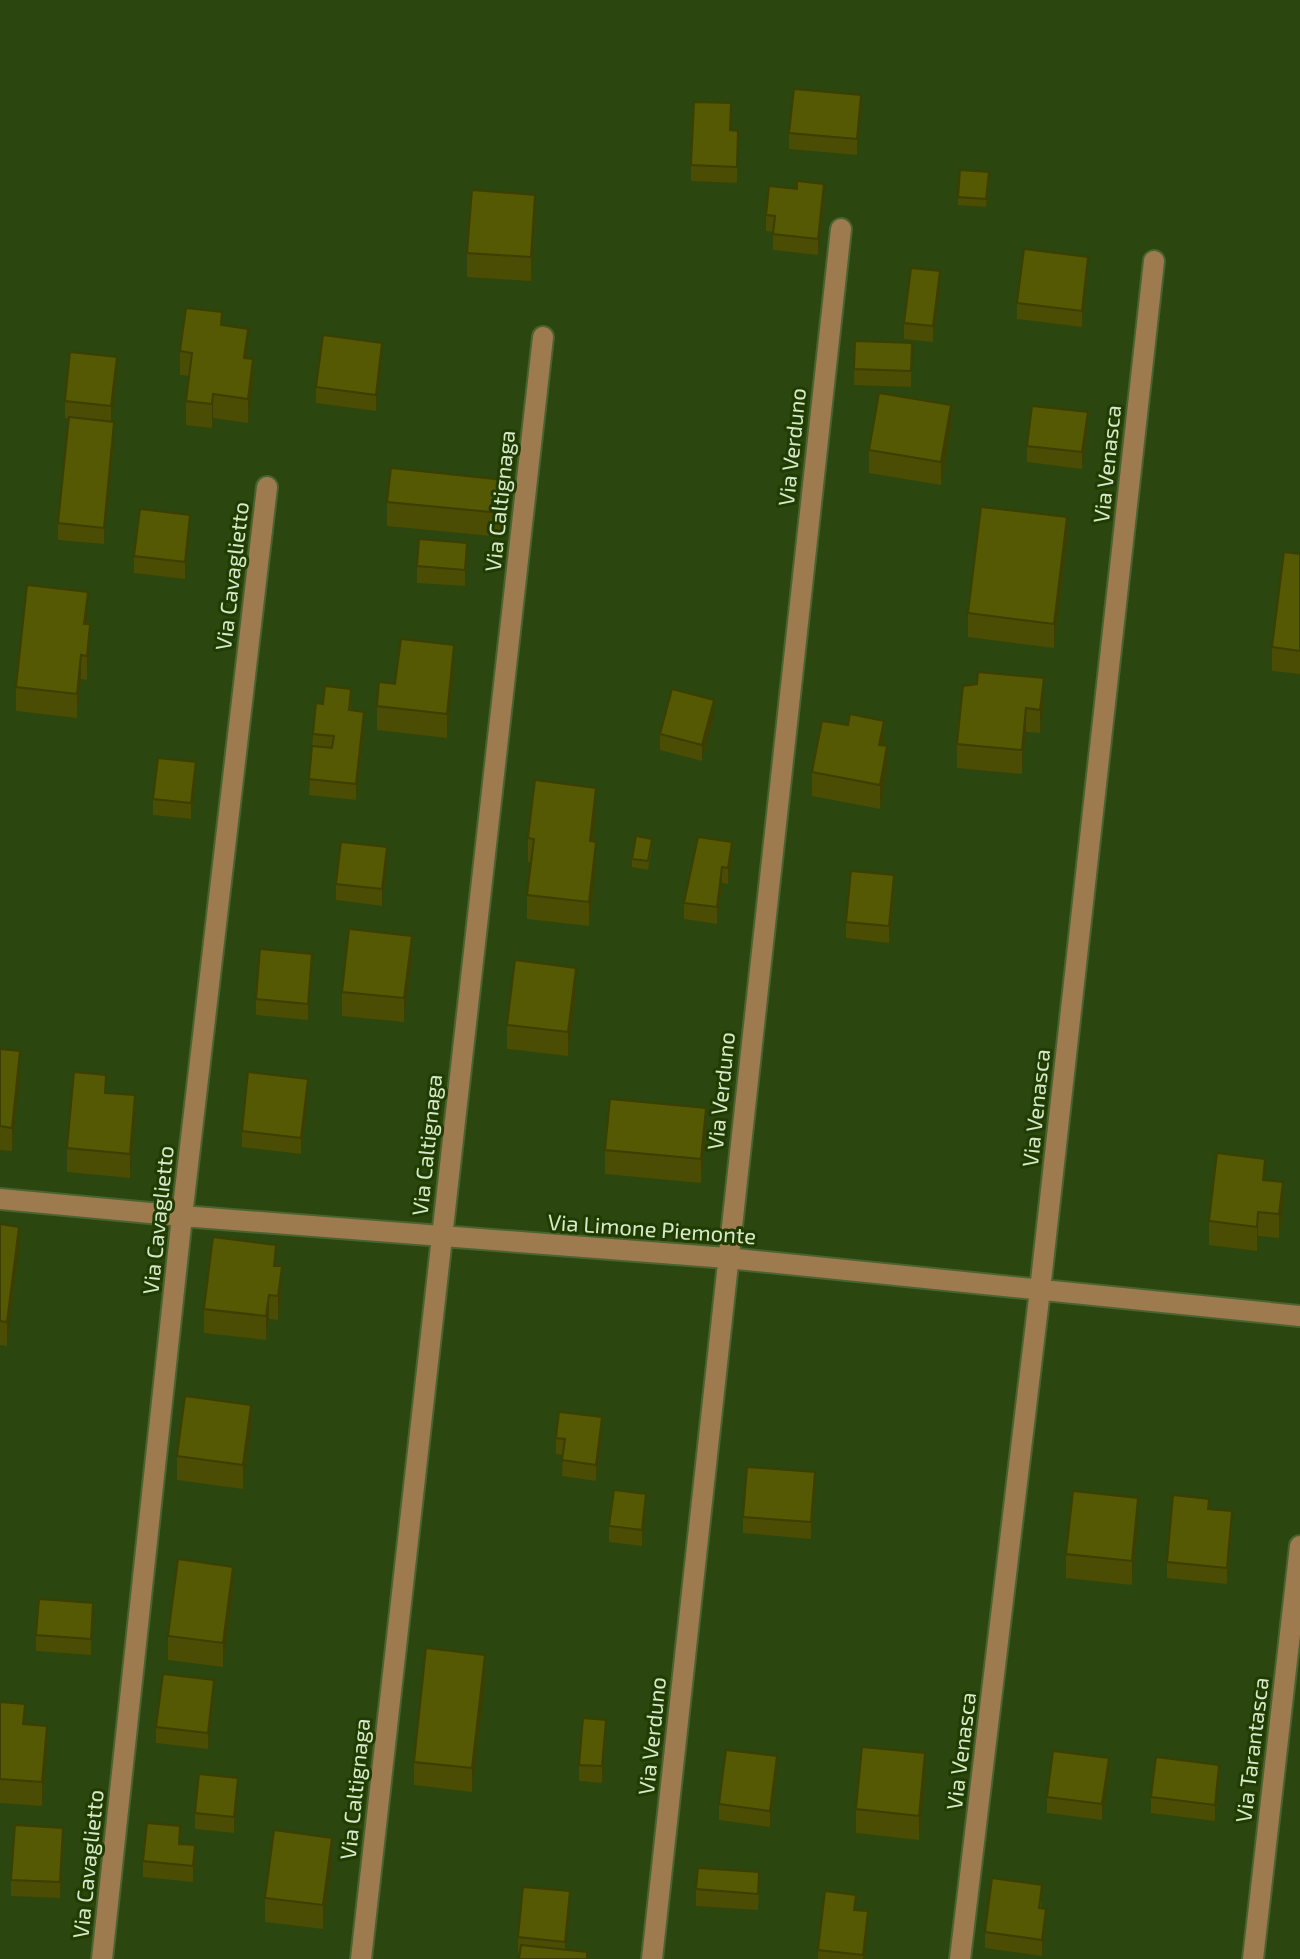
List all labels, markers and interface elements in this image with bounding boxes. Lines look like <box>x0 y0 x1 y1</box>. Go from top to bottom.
street label: Via Verduno <box>772 387 810 507</box>
street label: Via Venasca <box>1087 404 1125 524</box>
street label: Via Caltignaga <box>479 429 519 573</box>
street label: Via Cavaglietto <box>209 500 253 652</box>
street label: Via Verduno <box>701 1031 739 1151</box>
street label: Via Venasca <box>1016 1048 1054 1168</box>
street label: Via Caltignaga <box>406 1073 446 1217</box>
street label: Via Cavaglietto <box>136 1144 178 1296</box>
street label: Via Limone Piemonte <box>547 1208 757 1248</box>
street label: Via Verduno <box>632 1676 670 1796</box>
street label: Via Tarantasca <box>1229 1676 1273 1824</box>
street label: Via Venasca <box>940 1690 980 1811</box>
street label: Via Caltignaga <box>334 1717 374 1861</box>
street label: Via Cavaglietto <box>66 1788 108 1940</box>

